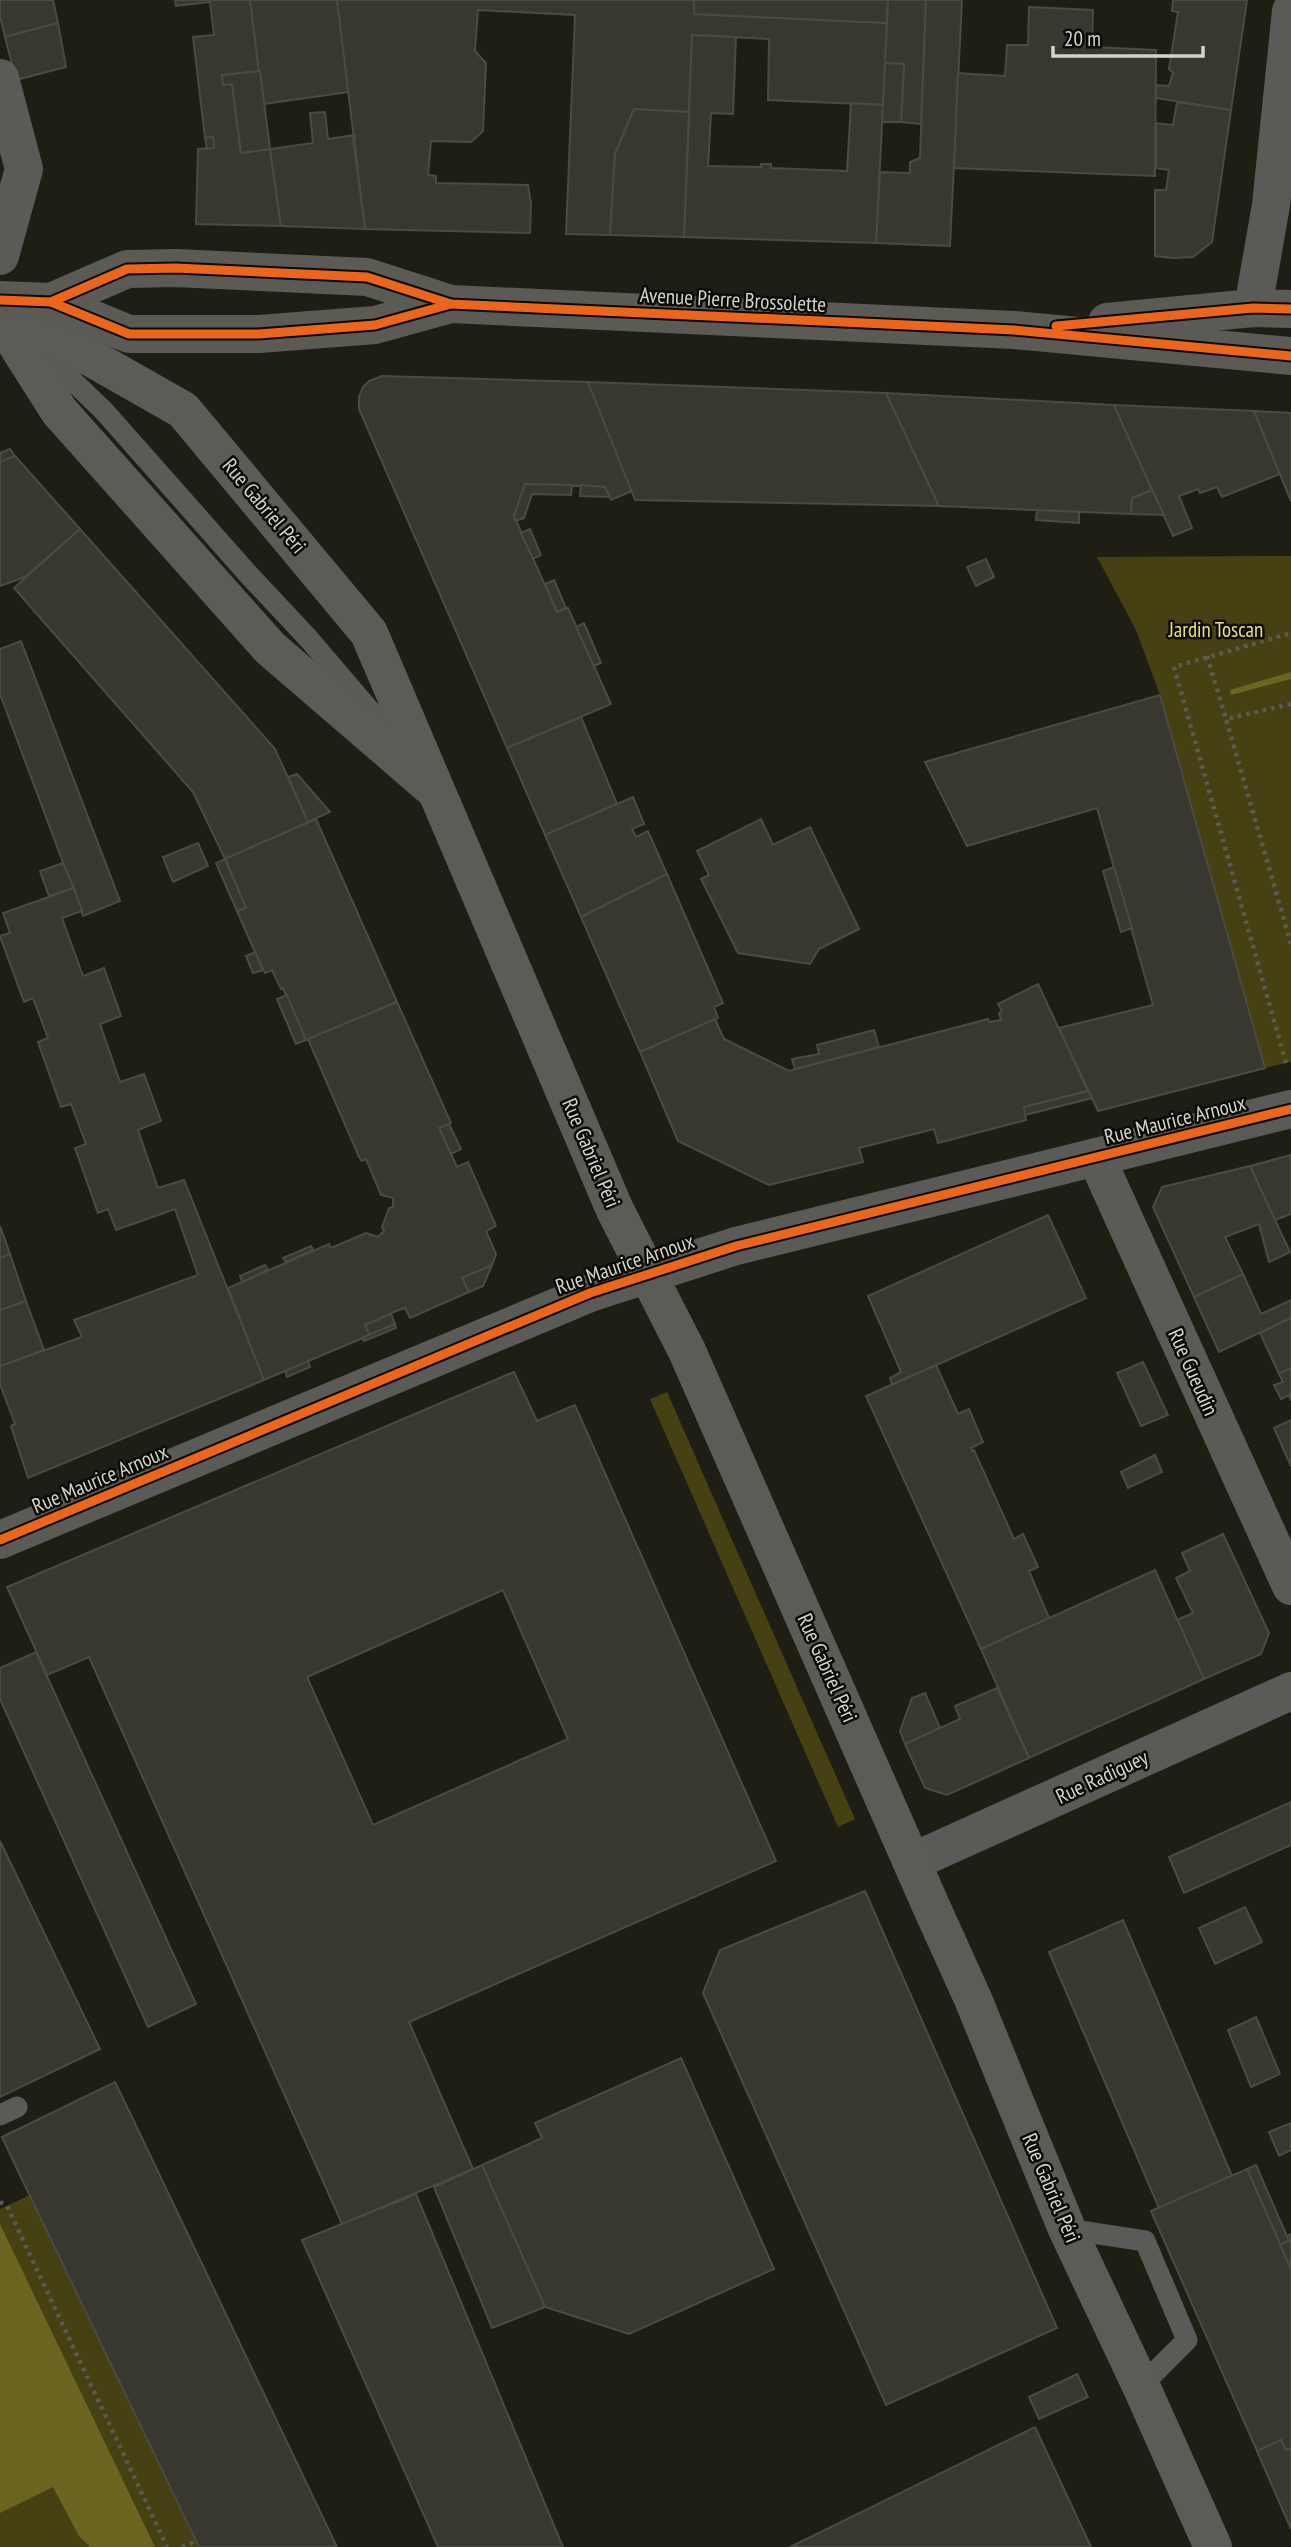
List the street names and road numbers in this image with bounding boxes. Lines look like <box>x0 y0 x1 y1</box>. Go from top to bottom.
street label: Avenue Pierre Brossolette <box>639 281 827 318</box>
street label: Rue Gabriel Péri <box>217 452 312 559</box>
street label: Rue Maurice Arnoux <box>1101 1089 1249 1150</box>
street label: Rue Gabriel Péri <box>556 1094 627 1212</box>
street label: Rue Maurice Arnoux <box>552 1227 698 1300</box>
street label: Rue Gueudin <box>1162 1324 1225 1420</box>
street label: Rue Maurice Arnoux <box>28 1438 172 1519</box>
street label: Rue Gabriel Péri <box>791 1609 863 1726</box>
street label: Rue Radiguey <box>1051 1743 1152 1810</box>
street label: Rue Gabriel Péri <box>1016 2129 1087 2247</box>

